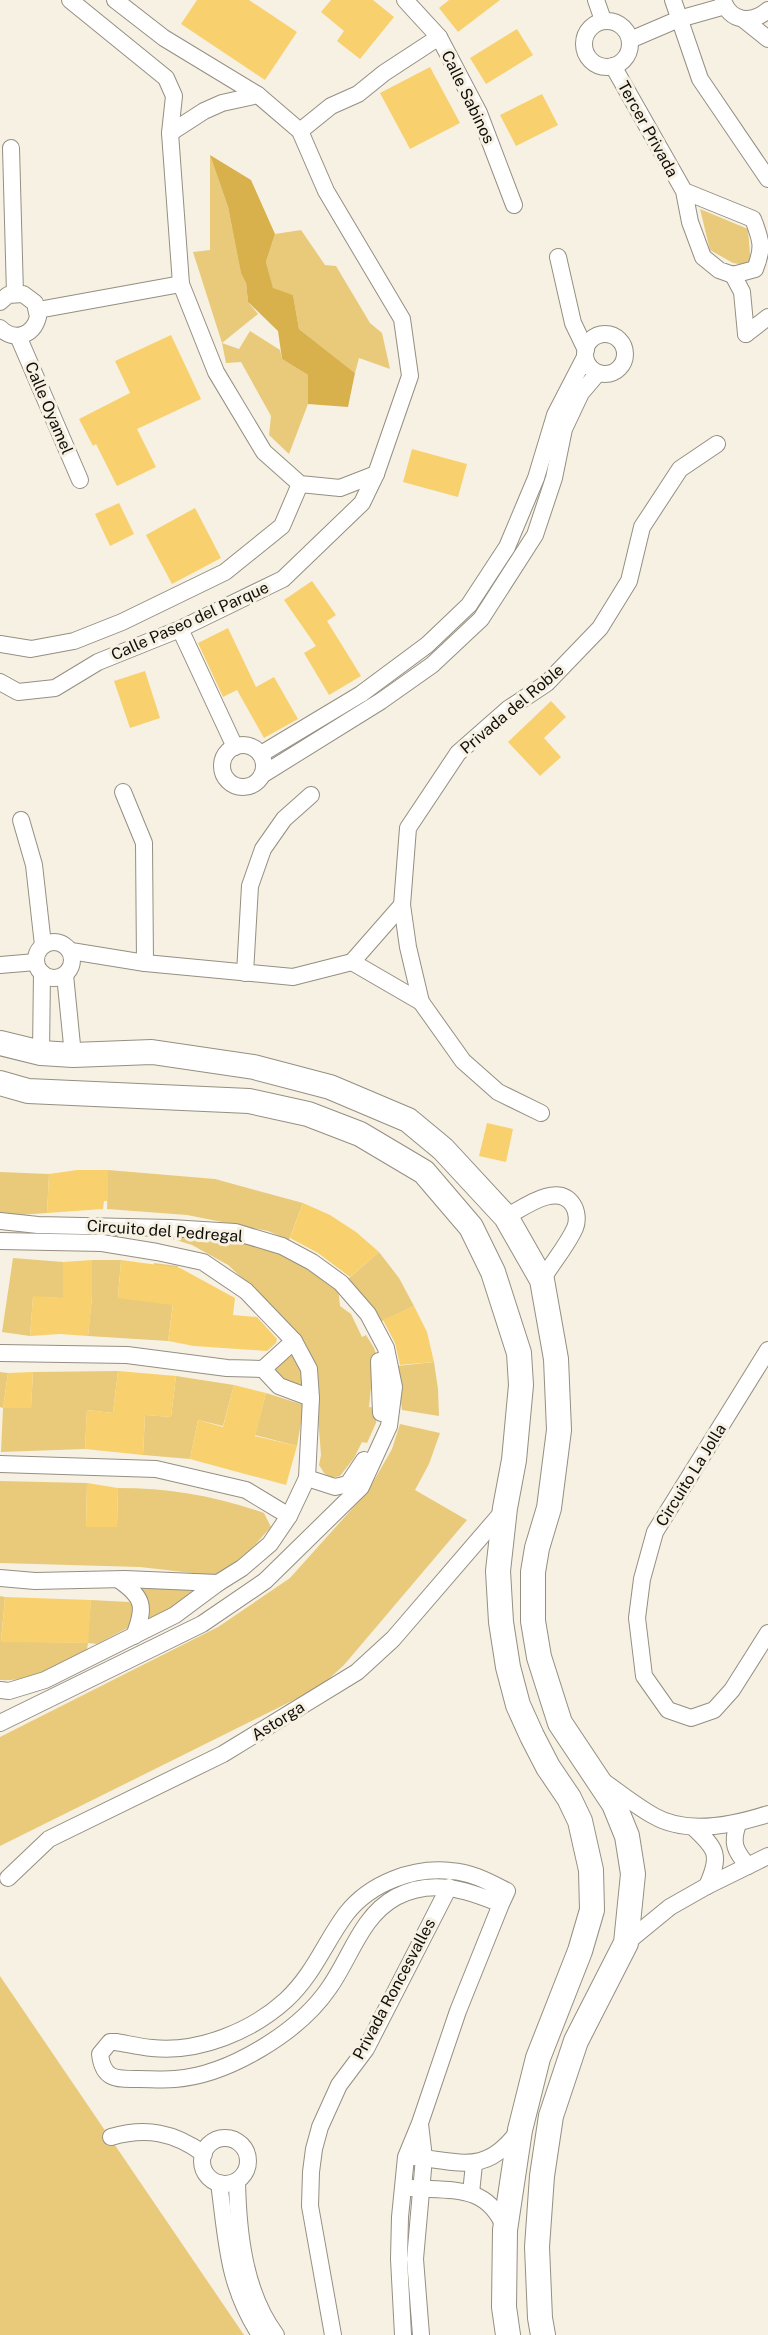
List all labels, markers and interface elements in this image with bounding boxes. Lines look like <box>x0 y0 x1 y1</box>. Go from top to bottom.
street label: Calle Sabinos <box>437 47 499 147</box>
street label: Tercer Privada <box>614 78 682 180</box>
street label: Calle Oyamel <box>21 359 77 457</box>
street label: Calle Paseo del Parque <box>108 578 272 664</box>
street label: Privada del Roble <box>456 660 568 758</box>
street label: Circuito del Pedregal <box>86 1216 244 1246</box>
street label: Circuito La Jolla <box>652 1420 730 1530</box>
street label: Astorga <box>248 1697 308 1745</box>
street label: Privada Roncesvalles <box>349 1915 439 2063</box>

